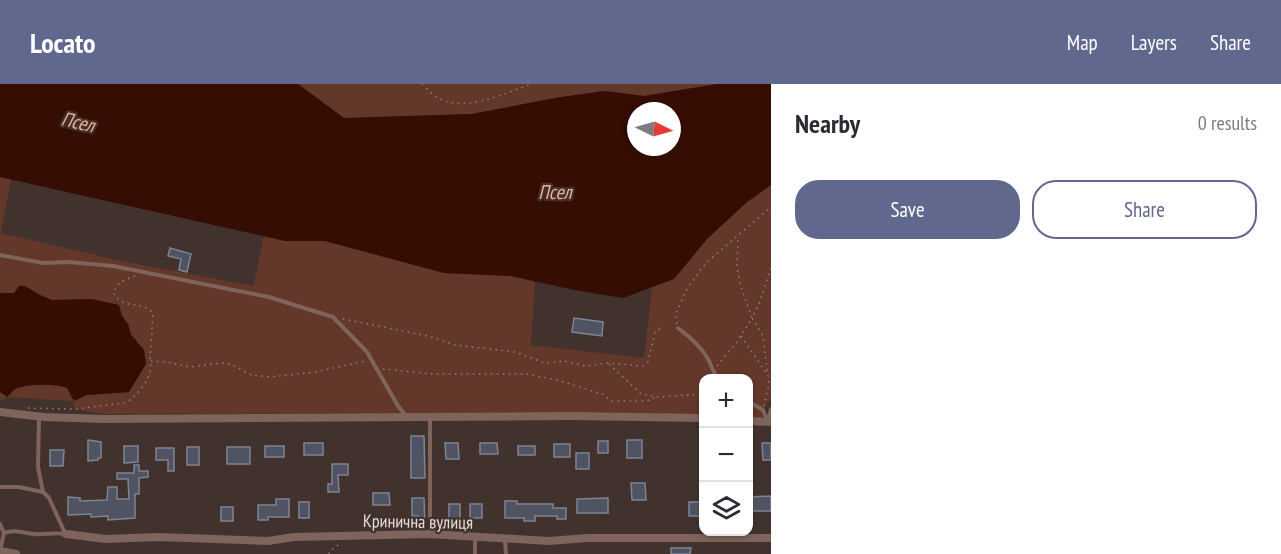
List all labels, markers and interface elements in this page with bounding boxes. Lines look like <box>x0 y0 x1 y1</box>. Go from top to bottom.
text: Locato <box>30 24 96 61</box>
text: Map <box>1067 29 1098 56</box>
text: Layers <box>1131 29 1177 56</box>
text: Share <box>1210 29 1251 56</box>
north arrow <box>627 102 681 156</box>
water label: Псел <box>59 106 99 139</box>
text: Nearby <box>795 107 860 140</box>
text: 0 results <box>1198 110 1257 136</box>
water label: Псел <box>538 179 574 205</box>
button: Save <box>795 180 1020 239</box>
button: Share <box>1032 180 1257 239</box>
map controls <box>699 374 753 536</box>
button: + <box>699 374 753 428</box>
button: − <box>699 428 753 482</box>
button: layers <box>699 482 753 536</box>
street label: Кринична вулиця <box>363 509 473 534</box>

